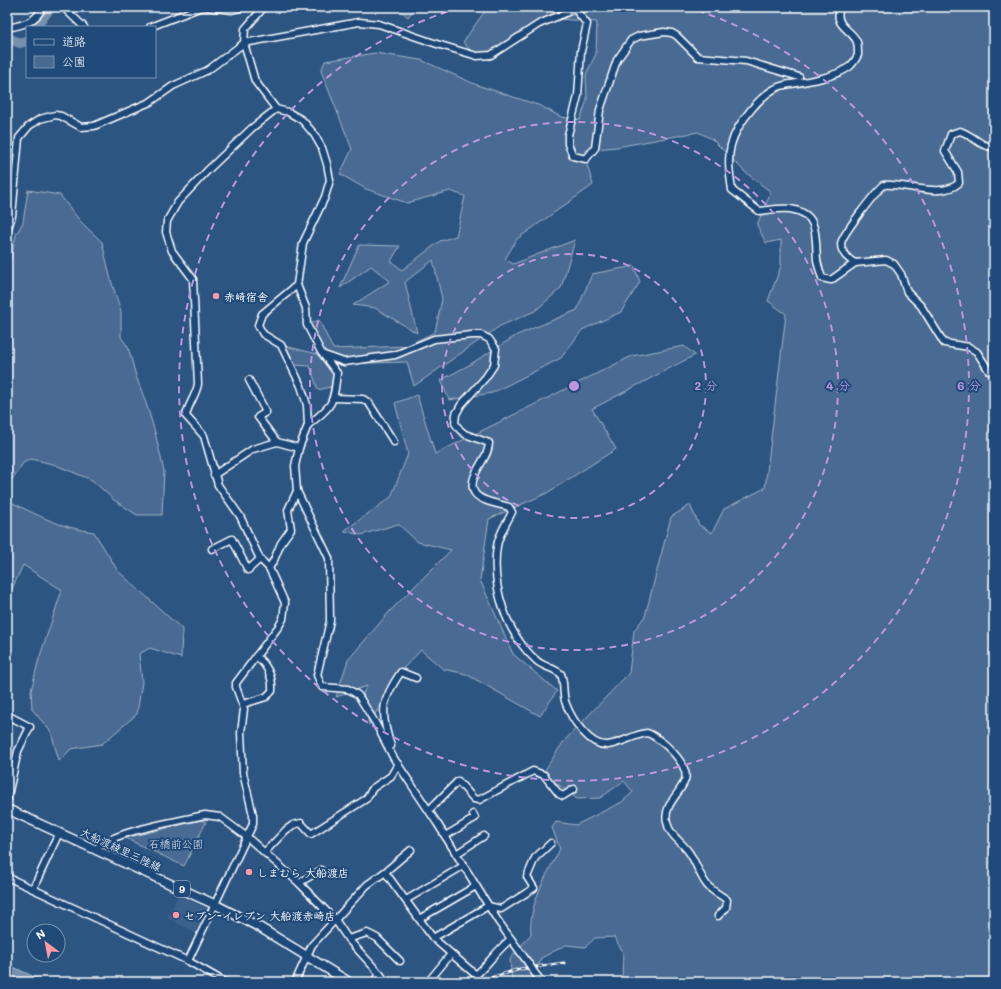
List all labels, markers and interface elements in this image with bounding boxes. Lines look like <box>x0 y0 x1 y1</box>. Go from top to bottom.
legend <box>26 26 156 78</box>
text: 道路 <box>62 33 86 49</box>
text: 公園 <box>62 53 86 69</box>
place label: 赤崎宿舎 <box>224 289 268 304</box>
marker: 赤崎宿舎 <box>211 291 221 301</box>
text: 2 分 <box>694 377 718 393</box>
text: 4 分 <box>826 377 850 393</box>
text: 6 分 <box>957 377 981 393</box>
centre of rings <box>567 379 581 393</box>
street label: 大船渡綾里三陸線 <box>78 824 164 874</box>
park label: 石橋前公園 <box>149 836 204 851</box>
place label: しまむら 大船渡店 <box>257 865 349 880</box>
marker: しまむら 大船渡店 <box>244 867 254 877</box>
road number: 9 <box>174 881 190 897</box>
place label: セブン-イレブン 大船渡赤崎店 <box>184 908 336 923</box>
marker: セブン-イレブン 大船渡赤崎店 <box>171 910 181 920</box>
north arrow <box>26 923 66 963</box>
text: N <box>33 926 48 943</box>

